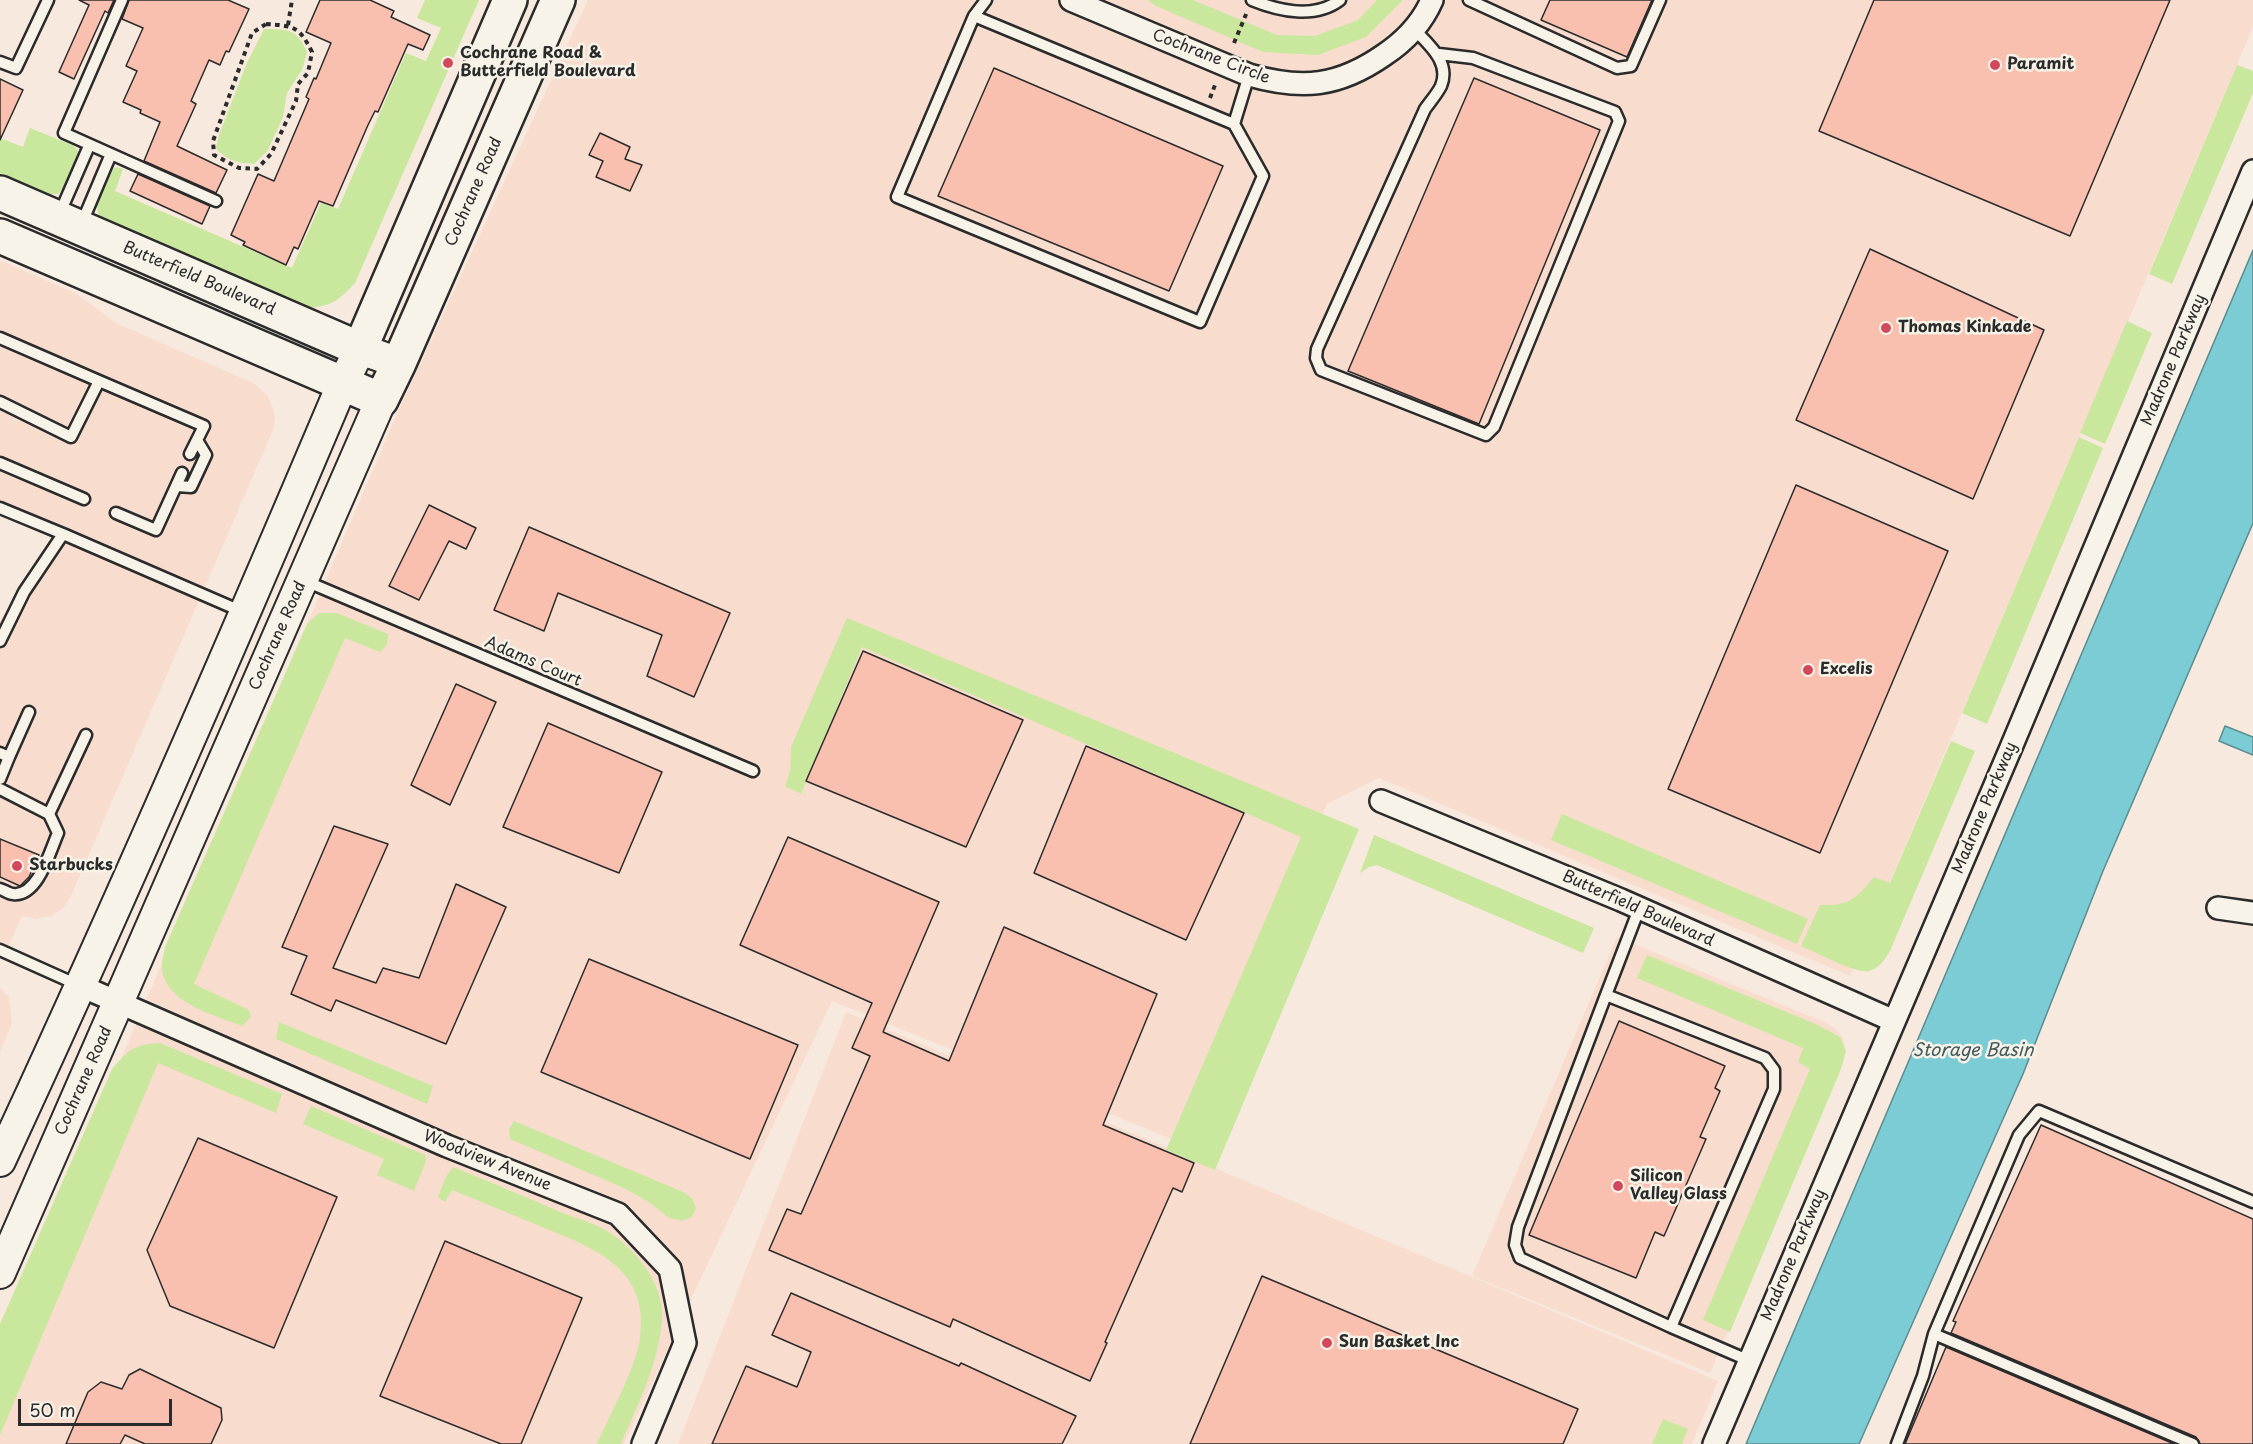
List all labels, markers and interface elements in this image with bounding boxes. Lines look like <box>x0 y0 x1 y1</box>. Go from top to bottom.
street label: Cochrane Circle <box>1149 26 1273 88</box>
place label: Cochrane Road & Butterfield Boulevard <box>460 44 635 82</box>
place label: Paramit <box>2007 55 2074 75</box>
marker: Cochrane Road & Butterfield Boulevard <box>441 56 455 70</box>
marker: Paramit <box>1988 58 2002 72</box>
street label: Cochrane Road <box>441 134 507 250</box>
street label: Butterfield Boulevard <box>120 238 278 320</box>
street label: Madrone Parkway <box>2138 291 2210 429</box>
place label: Thomas Kinkade <box>1898 318 2031 338</box>
marker: Thomas Kinkade <box>1879 321 1893 335</box>
street label: Cochrane Road <box>245 578 311 694</box>
street label: Adams Court <box>482 633 584 691</box>
place label: Excelis <box>1820 660 1873 680</box>
marker: Excelis <box>1801 663 1815 677</box>
street label: Madrone Parkway <box>1949 739 2021 877</box>
place label: Starbucks <box>29 856 113 876</box>
marker: Starbucks <box>10 859 24 873</box>
street label: Butterfield Boulevard <box>1559 867 1717 951</box>
street label: Cochrane Road <box>51 1023 117 1139</box>
water label: Storage Basin <box>1912 1040 2034 1062</box>
street label: Woodview Avenue <box>420 1127 554 1195</box>
place label: Silicon Valley Glass <box>1630 1167 1727 1205</box>
marker: Silicon Valley Glass <box>1611 1179 1625 1193</box>
street label: Madrone Parkway <box>1758 1186 1830 1324</box>
place label: Sun Basket Inc <box>1339 1333 1459 1353</box>
marker: Sun Basket Inc <box>1320 1336 1334 1350</box>
scale bar <box>21 1387 176 1425</box>
text: 50 m <box>29 1396 76 1423</box>

